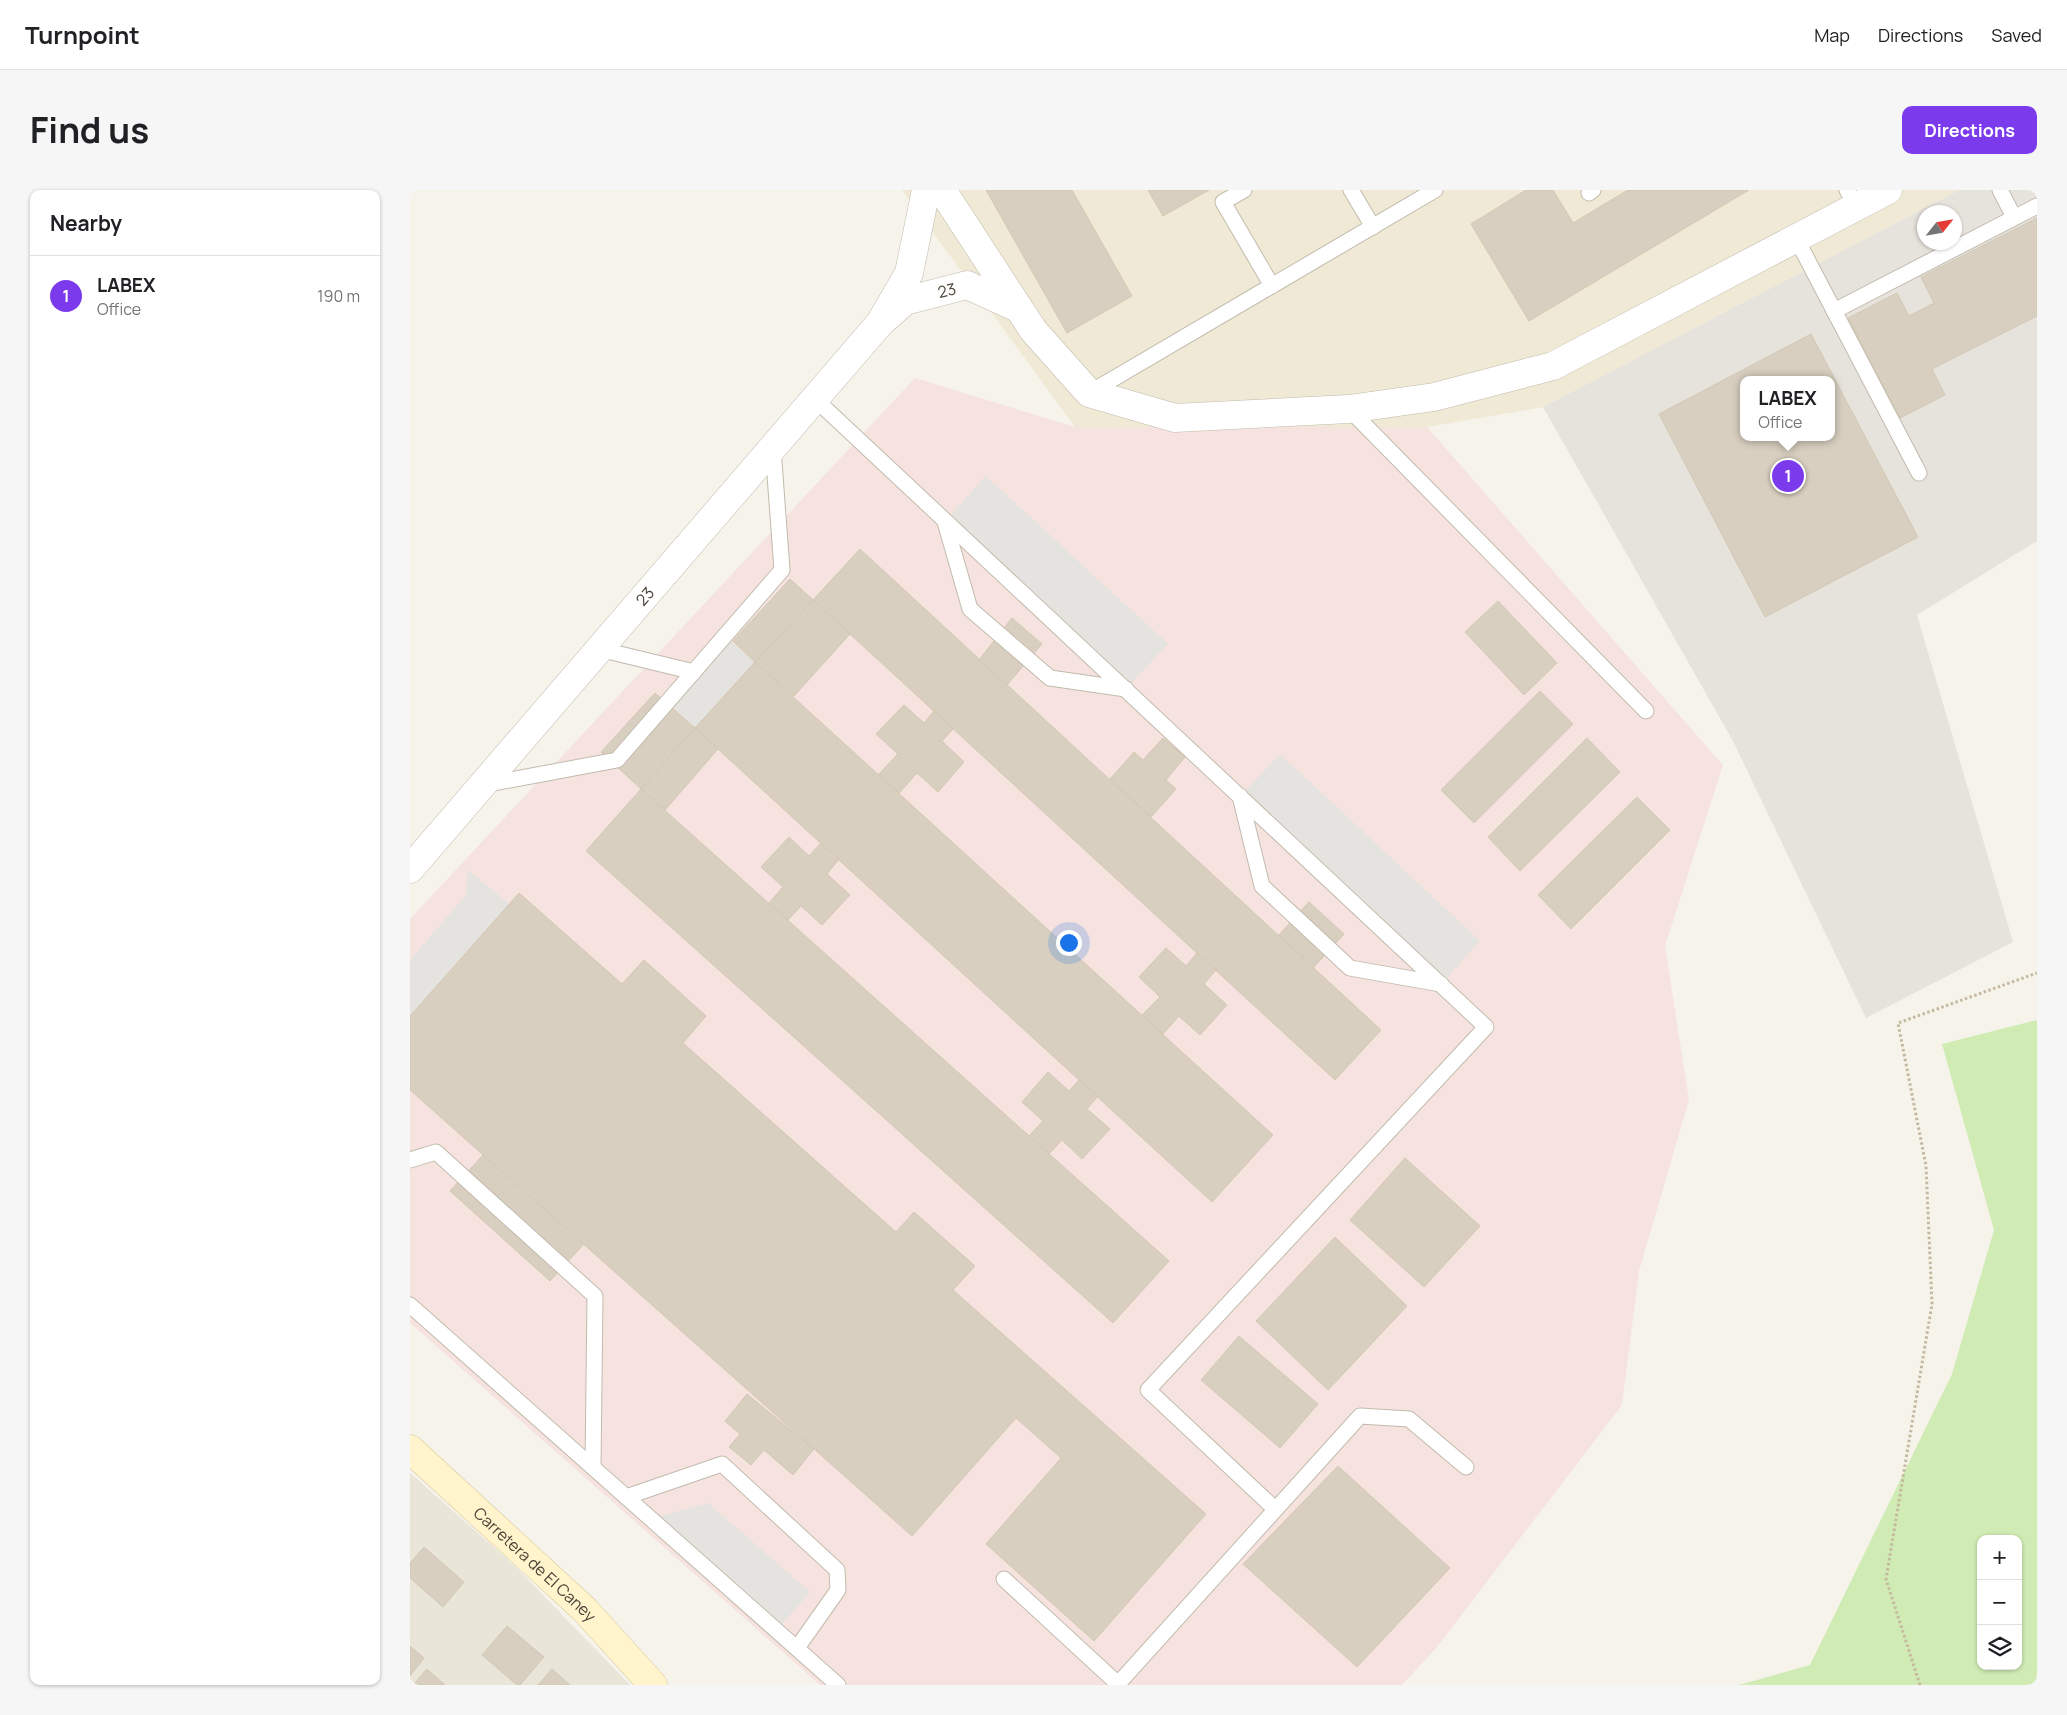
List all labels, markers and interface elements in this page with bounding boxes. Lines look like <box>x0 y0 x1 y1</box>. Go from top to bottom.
text: Turnpoint <box>25 18 140 51</box>
text: Map <box>1814 23 1850 47</box>
text: Directions <box>1878 23 1963 47</box>
text: Saved <box>1991 23 2042 47</box>
text: Find us <box>30 106 149 154</box>
button: Directions <box>1902 106 2037 154</box>
north arrow <box>1917 205 1962 250</box>
text: Nearby <box>50 209 122 237</box>
text: LABEX <box>97 272 155 298</box>
street label: 23 <box>935 277 958 303</box>
text: 1 <box>62 285 70 307</box>
text: 190 m <box>317 285 360 307</box>
text: Office <box>97 298 141 320</box>
popup <box>1740 376 1835 441</box>
text: LABEX <box>1758 385 1817 411</box>
text: Office <box>1758 411 1802 433</box>
pin: 1 <box>1772 457 1804 495</box>
street label: 23 <box>631 582 659 610</box>
your location <box>1056 930 1082 956</box>
street label: Carretera de El Caney <box>469 1502 602 1627</box>
map controls <box>1977 1535 2022 1670</box>
button: + <box>1977 1535 2022 1580</box>
button: − <box>1977 1580 2022 1625</box>
button: layers <box>1977 1625 2022 1670</box>

